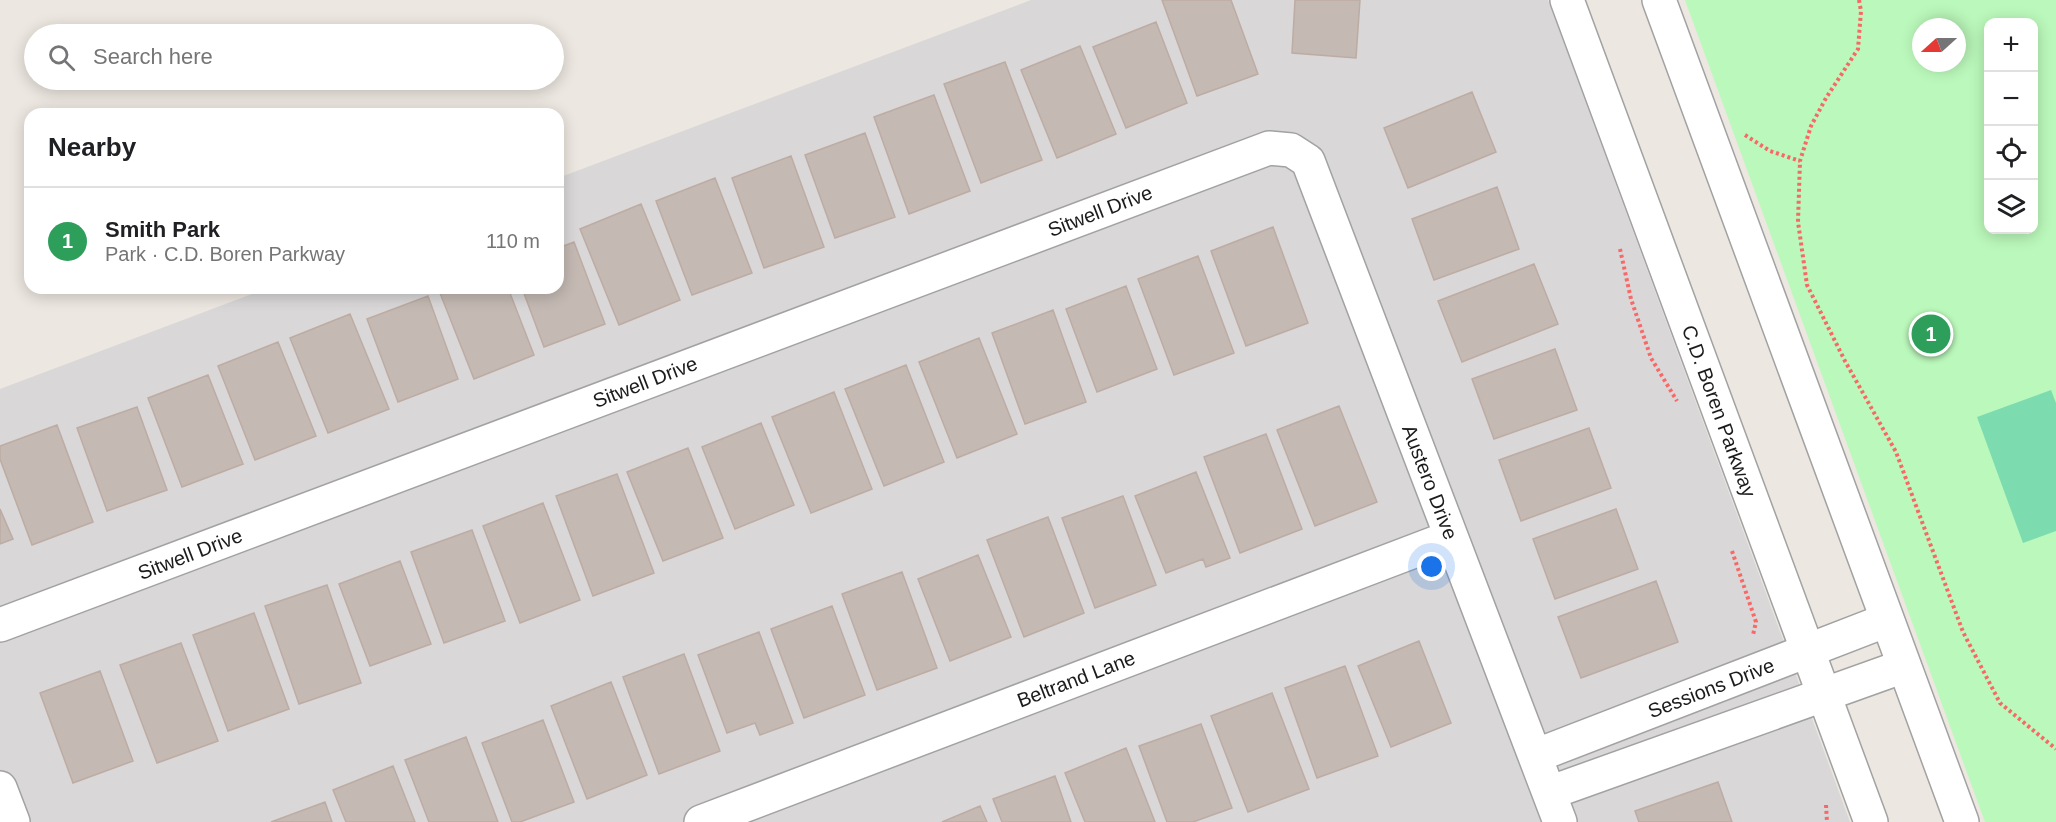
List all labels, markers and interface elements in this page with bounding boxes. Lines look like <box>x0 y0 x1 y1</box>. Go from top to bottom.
north arrow <box>1912 18 1966 72</box>
map controls <box>1984 18 2038 234</box>
button: + <box>1984 18 2038 72</box>
search box <box>24 24 564 90</box>
icon: search <box>45 41 78 74</box>
text: Search here <box>93 44 213 69</box>
button: − <box>1984 72 2038 126</box>
button: locate <box>1984 126 2038 180</box>
text: Nearby <box>48 132 136 162</box>
button: layers <box>1984 180 2038 234</box>
street label: Sitwell Drive <box>1045 181 1155 241</box>
text: Smith Park <box>105 217 220 242</box>
text: 1 <box>62 230 73 252</box>
text: 110 m <box>486 230 540 252</box>
text: Park · C.D. Boren Parkway <box>105 243 345 265</box>
pin: 1 <box>1912 312 1950 356</box>
street label: C.D. Boren Parkway <box>1678 322 1760 500</box>
street label: Sitwell Drive <box>590 352 700 412</box>
street label: Austero Drive <box>1398 422 1462 542</box>
street label: Sitwell Drive <box>135 524 245 584</box>
your location <box>1417 552 1446 581</box>
street label: Beltrand Lane <box>1014 646 1138 712</box>
street label: Sessions Drive <box>1645 654 1777 722</box>

